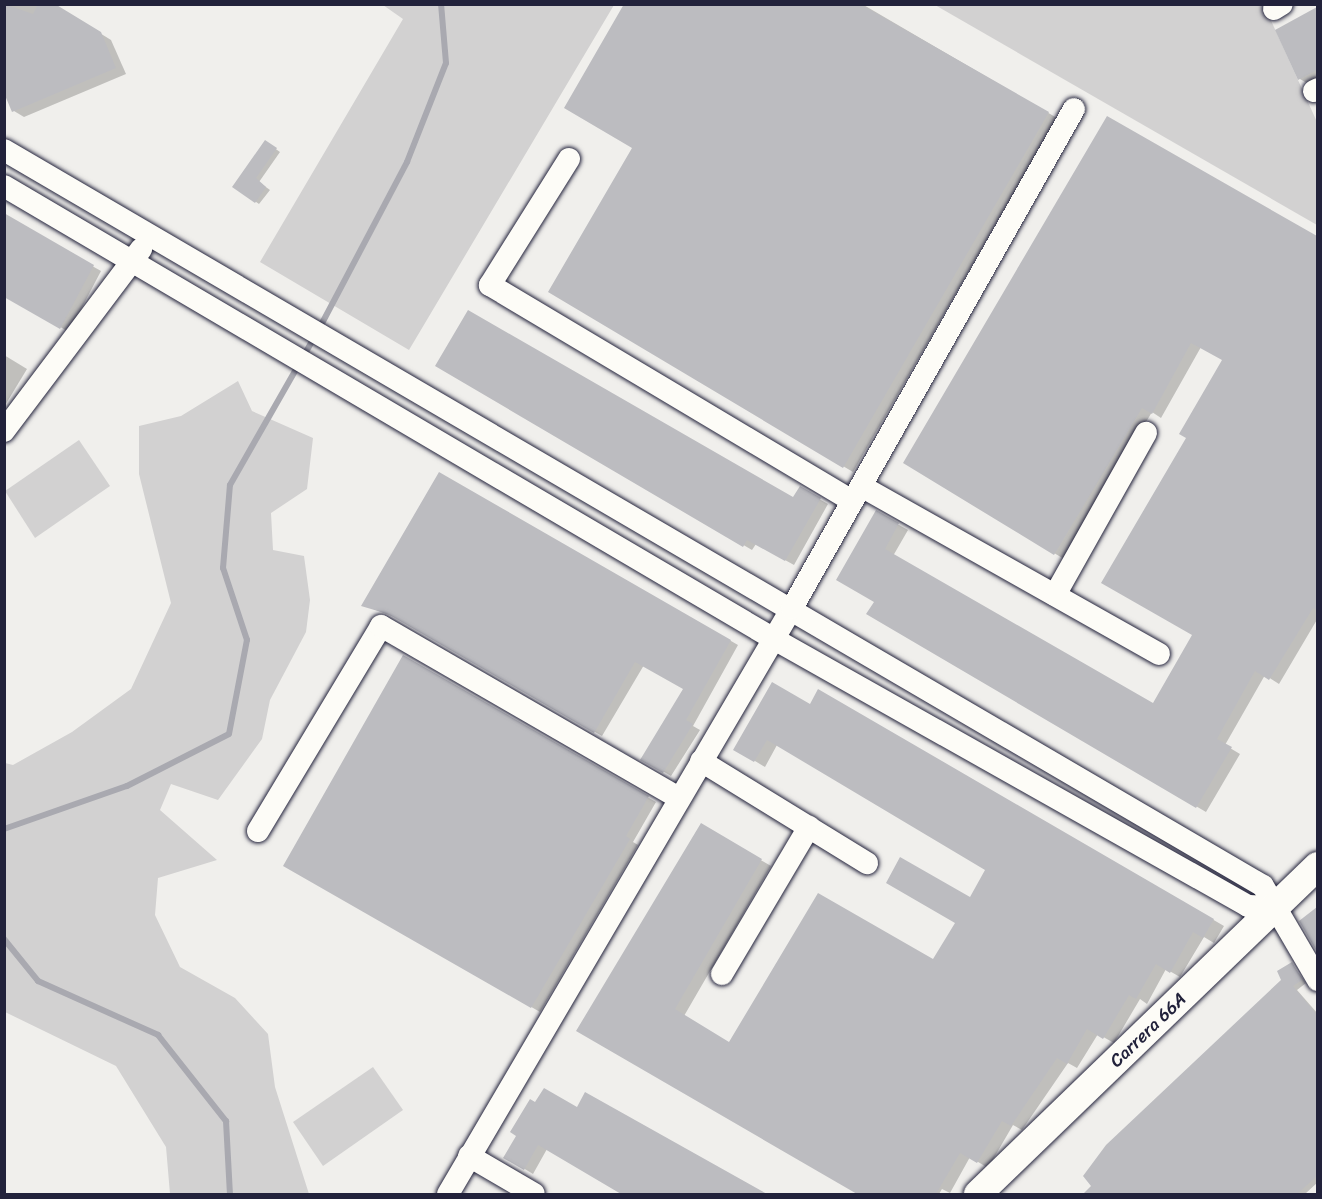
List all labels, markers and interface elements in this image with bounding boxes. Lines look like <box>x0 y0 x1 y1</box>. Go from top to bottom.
street label: Carrera 66A <box>1105 988 1191 1072</box>

